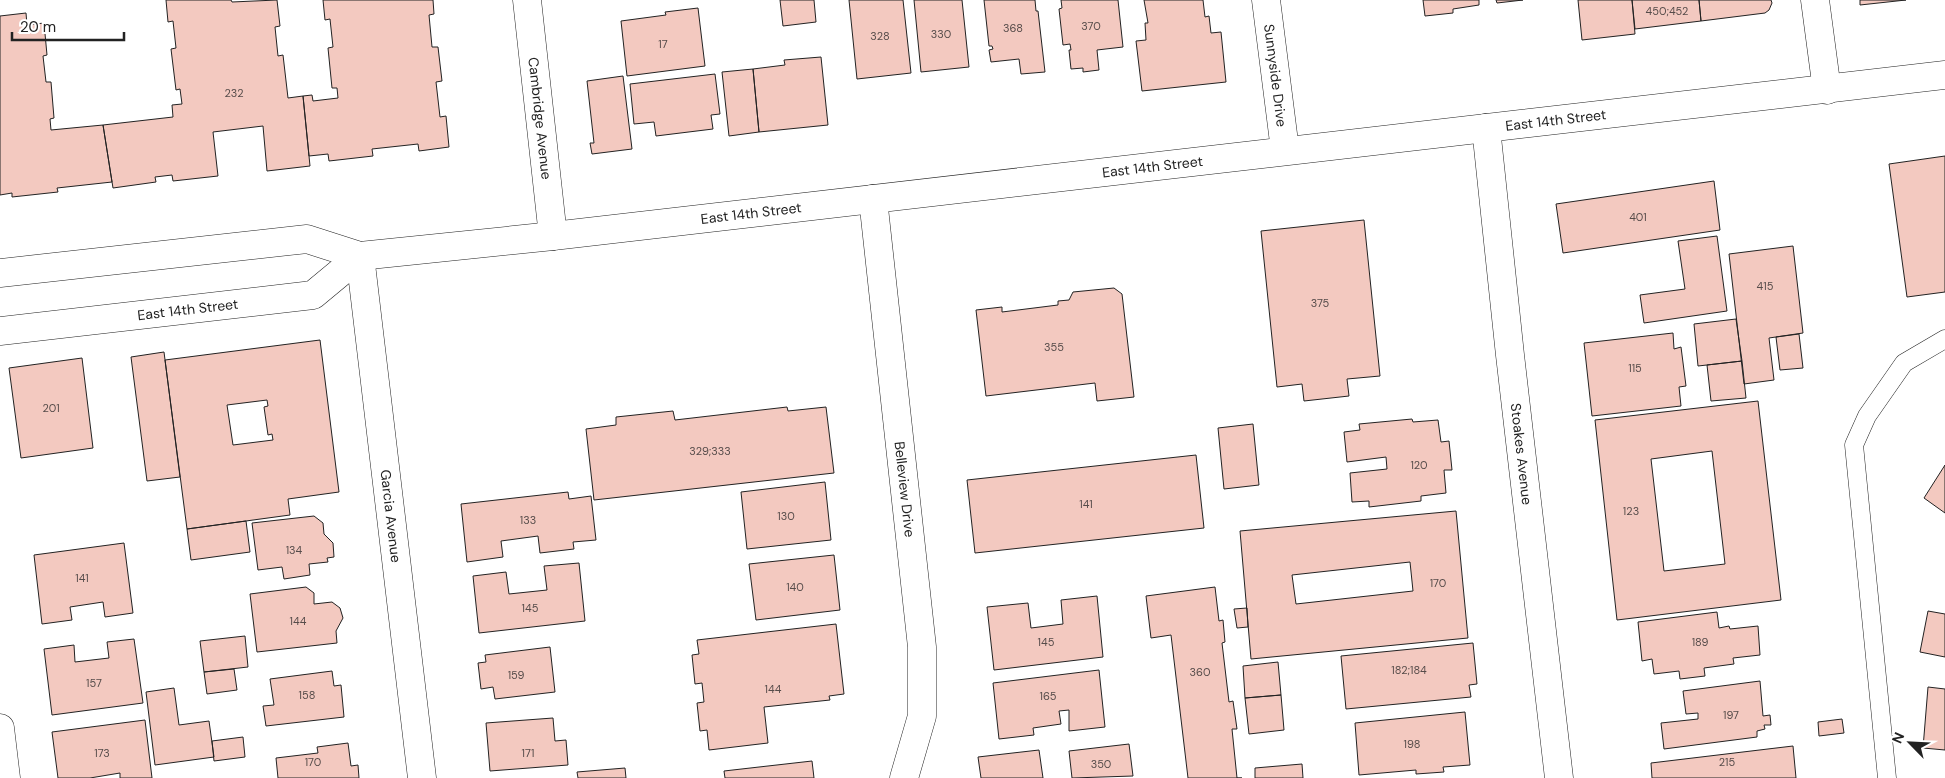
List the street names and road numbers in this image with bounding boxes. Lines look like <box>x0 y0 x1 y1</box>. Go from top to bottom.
street label: Sunnyside Drive <box>1260 23 1291 128</box>
street label: Cambridge Avenue <box>524 56 556 181</box>
street label: East 14th Street <box>1504 105 1607 135</box>
street label: East 14th Street <box>1101 152 1204 181</box>
street label: East 14th Street <box>700 198 803 228</box>
street label: East 14th Street <box>136 295 239 324</box>
street label: Stoakes Avenue <box>1507 402 1536 506</box>
street label: Belleview Drive <box>891 440 919 538</box>
street label: Garcia Avenue <box>376 469 405 564</box>

